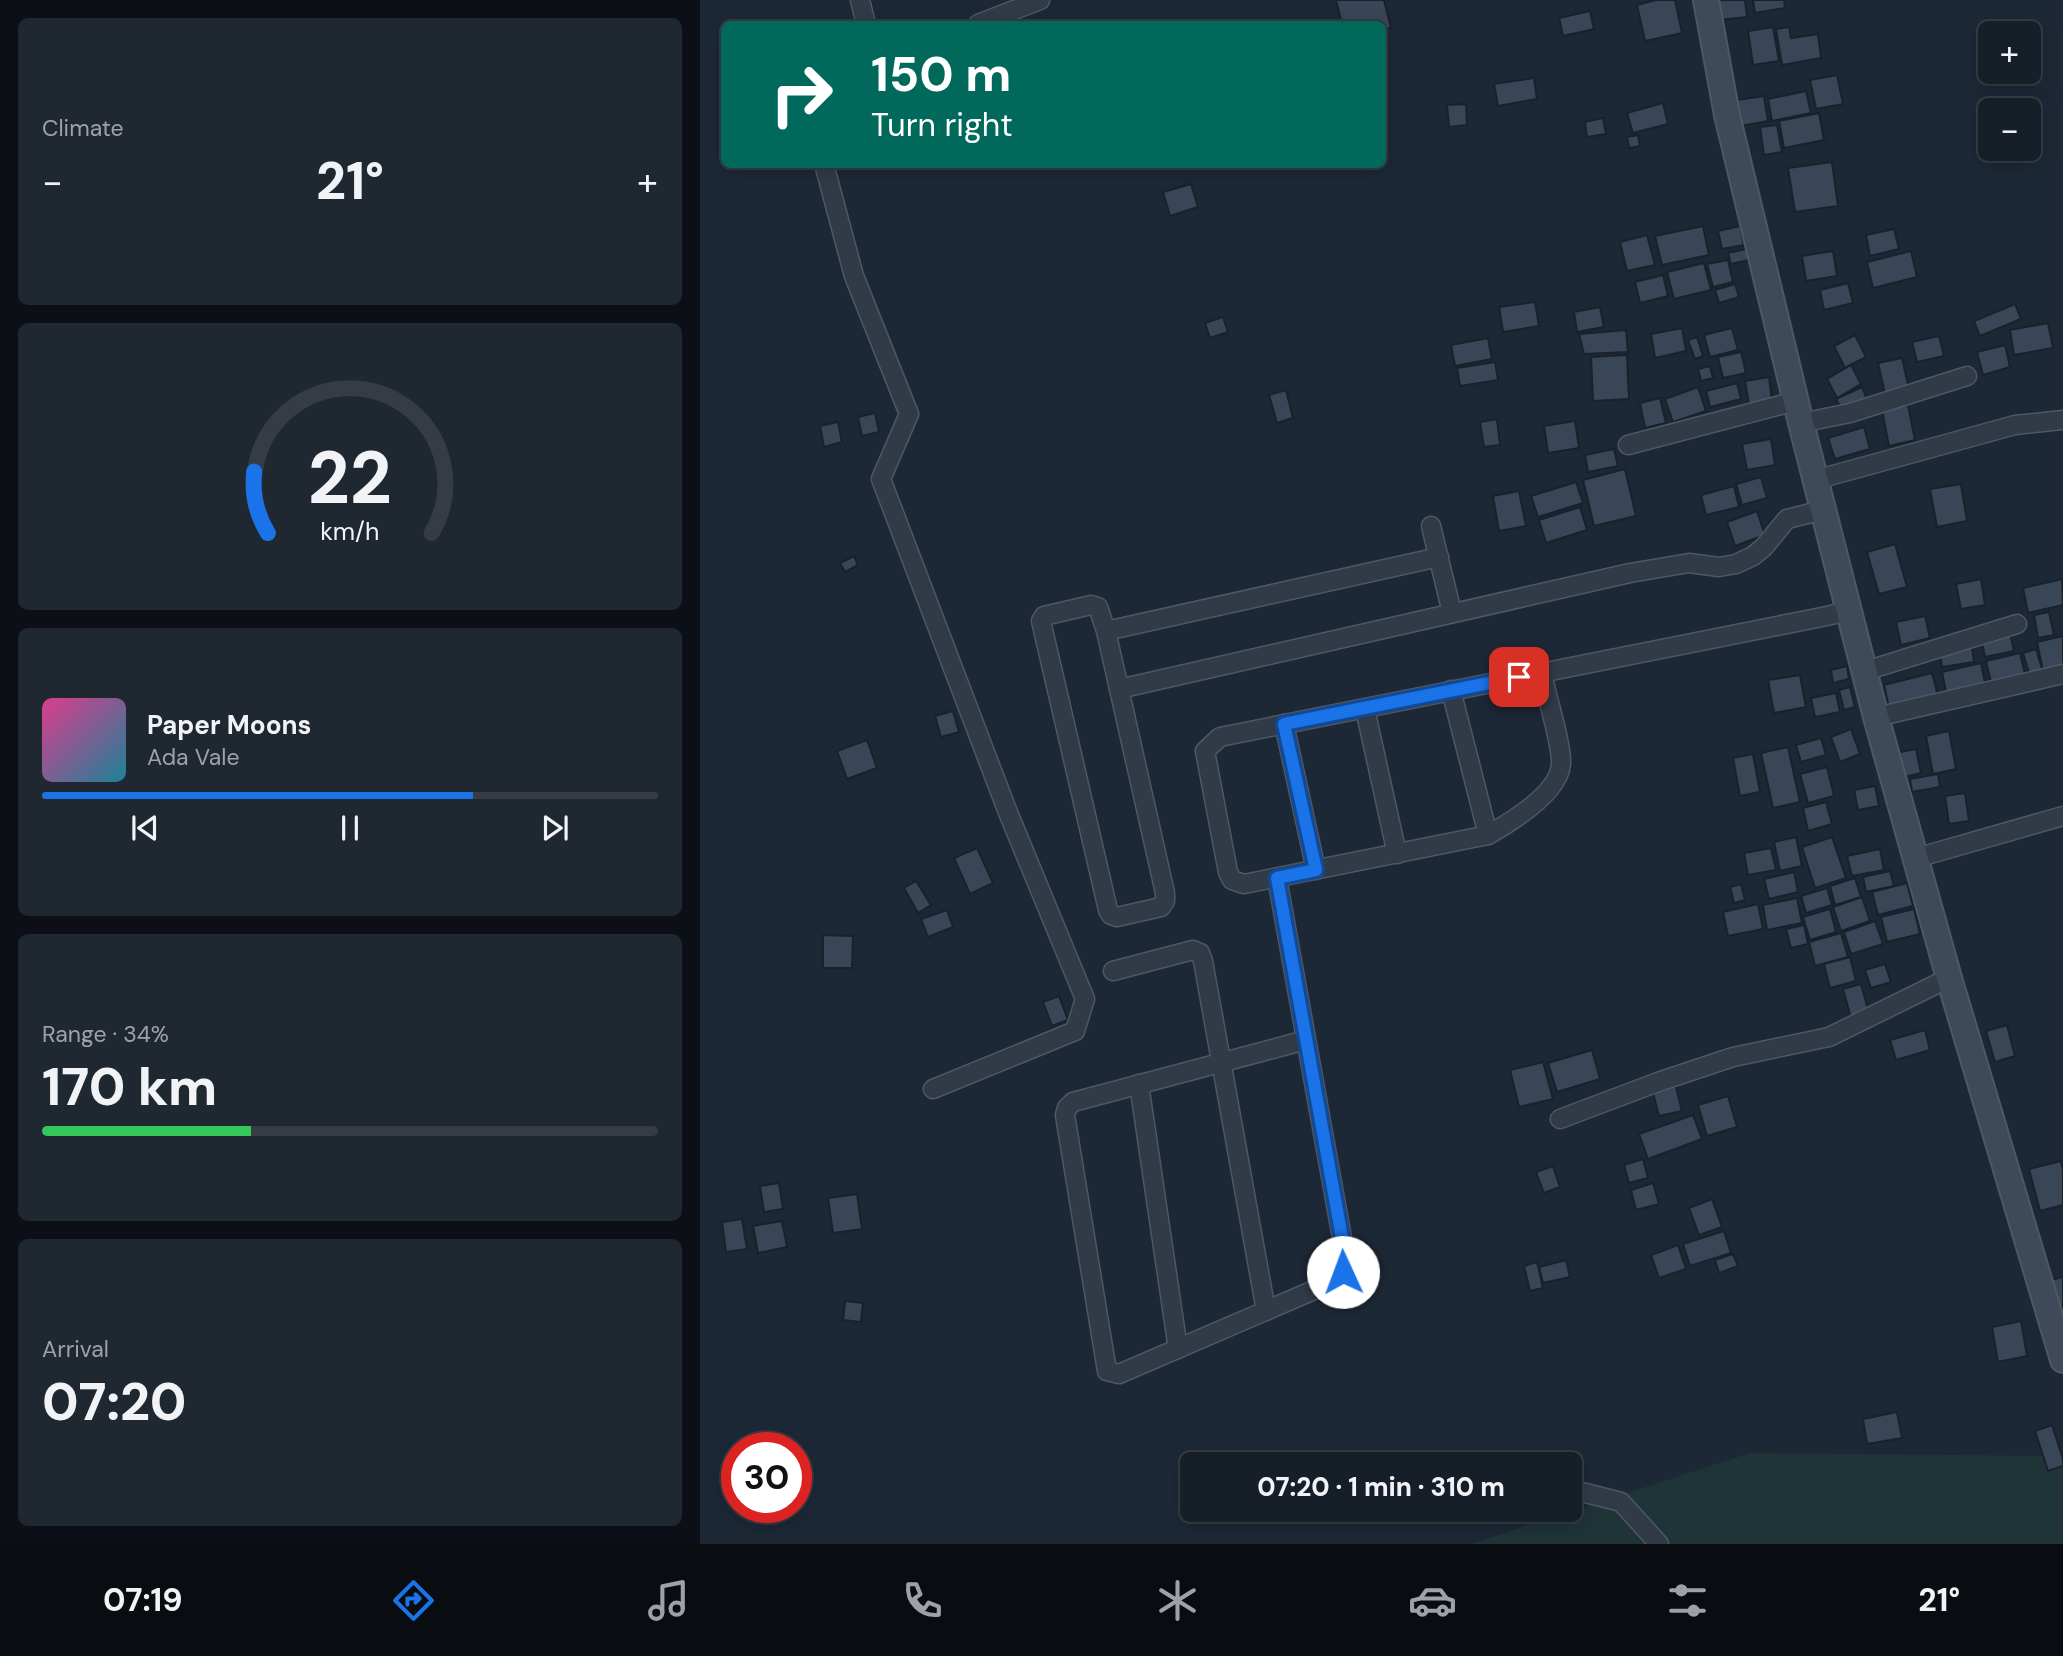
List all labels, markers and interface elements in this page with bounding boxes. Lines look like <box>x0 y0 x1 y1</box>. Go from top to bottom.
map controls <box>1978 21 2041 161</box>
button: + <box>1978 21 2041 84</box>
text: 150 m <box>871 42 1011 106</box>
icon: right <box>756 49 847 140</box>
button: − <box>1978 98 2041 161</box>
text: Turn right <box>871 104 1013 146</box>
text: Climate <box>42 113 124 143</box>
text: 21° <box>316 147 384 215</box>
text: − <box>42 157 63 207</box>
text: + <box>637 157 658 207</box>
text: 22 <box>308 431 392 526</box>
text: km/h <box>320 515 380 548</box>
pin <box>1489 647 1549 707</box>
icon: arrive <box>1500 658 1538 696</box>
text: Paper Moons <box>147 708 311 742</box>
text: Ada Vale <box>147 742 240 772</box>
icon: previous <box>126 809 164 847</box>
icon: pause <box>331 809 369 847</box>
icon: next <box>536 809 574 847</box>
text: Range · 34% <box>42 1019 169 1049</box>
text: 170 km <box>42 1053 217 1121</box>
position arrow <box>1306 1235 1380 1309</box>
text: Arrival <box>42 1334 109 1364</box>
text: 07:20 <box>42 1368 186 1436</box>
speed limit sign: 30 <box>721 1432 812 1523</box>
text: 07:20 · 1 min · 310 m <box>1257 1470 1505 1504</box>
icon: directions <box>389 1576 438 1625</box>
icon: music <box>644 1576 693 1625</box>
icon: phone <box>898 1576 947 1625</box>
icon: climate <box>1153 1576 1202 1625</box>
icon: car <box>1408 1576 1457 1625</box>
icon: filters <box>1663 1576 1712 1625</box>
text: 07:19 <box>103 1579 183 1621</box>
text: 21° <box>1918 1579 1960 1621</box>

